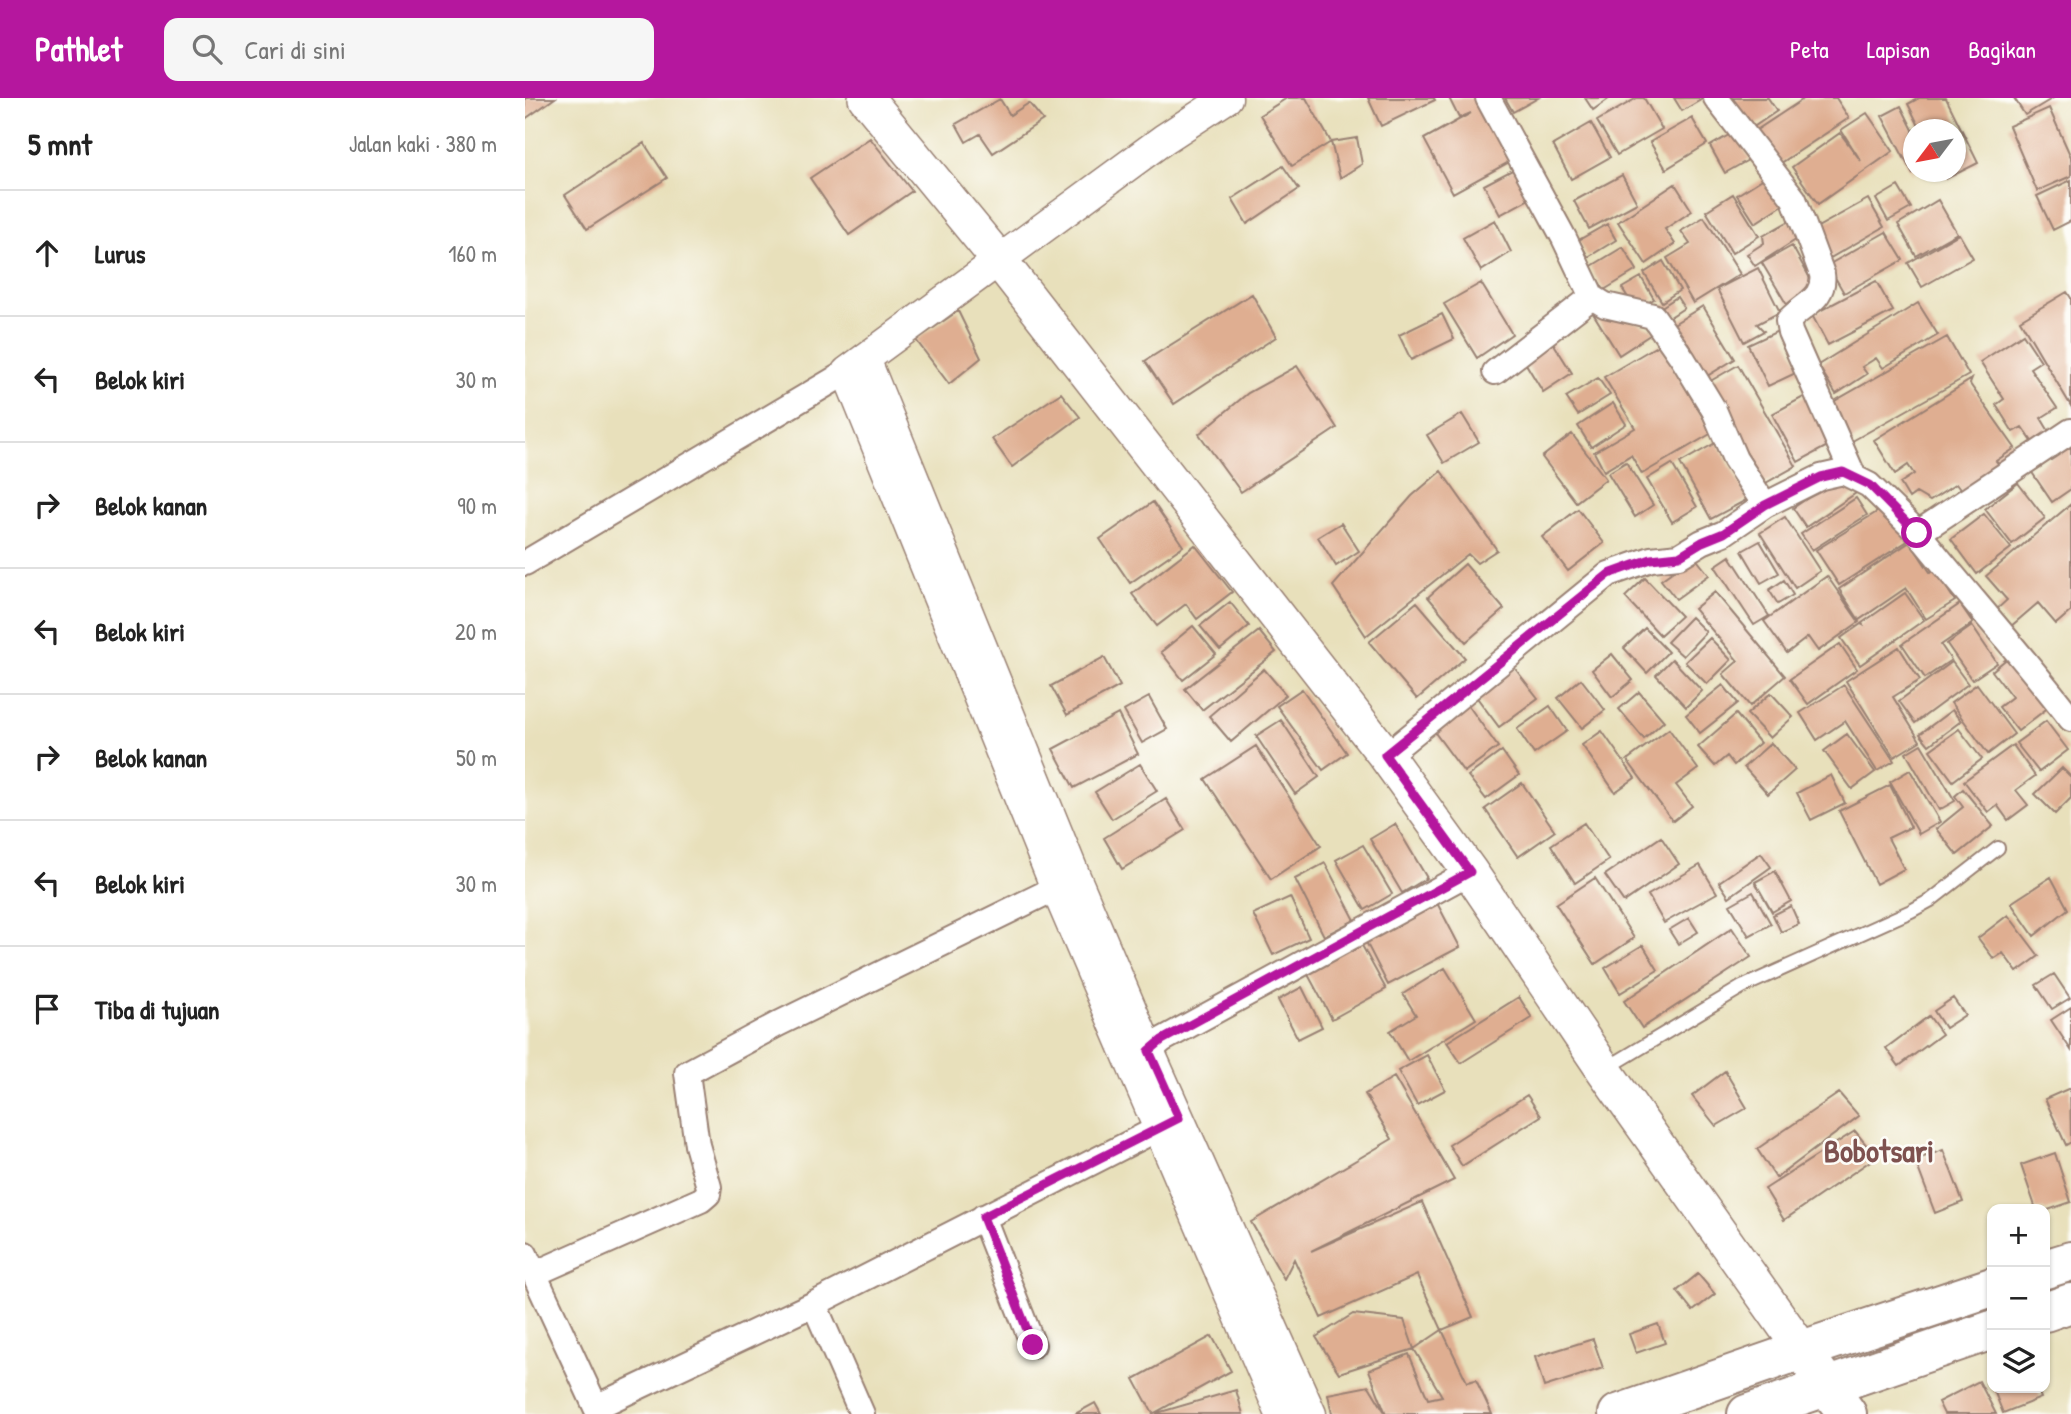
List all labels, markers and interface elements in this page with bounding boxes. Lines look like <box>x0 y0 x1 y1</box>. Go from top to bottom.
search box <box>164 18 654 81</box>
text: Pathlet <box>35 27 122 71</box>
icon: search <box>188 30 226 68</box>
text: Cari di sini <box>244 32 346 67</box>
text: Peta <box>1790 33 1829 65</box>
text: Lapisan <box>1867 33 1930 65</box>
text: Bagikan <box>1968 33 2036 65</box>
north arrow <box>1903 119 1966 182</box>
text: 5 mnt <box>28 124 92 164</box>
text: Jalan kaki · 380 m <box>349 128 497 159</box>
icon: ahead <box>28 234 66 272</box>
text: Lurus <box>95 236 146 271</box>
text: 160 m <box>448 238 497 269</box>
icon: left <box>28 360 66 398</box>
text: Belok kiri <box>95 362 185 397</box>
text: 30 m <box>455 364 497 395</box>
icon: right <box>28 486 66 524</box>
text: Belok kanan <box>95 488 207 523</box>
text: 90 m <box>457 490 497 521</box>
route start <box>1901 517 1932 548</box>
icon: left <box>28 612 66 650</box>
text: Belok kiri <box>95 614 185 649</box>
text: 20 m <box>455 616 497 647</box>
icon: right <box>28 738 66 776</box>
text: Belok kanan <box>95 740 207 775</box>
text: 50 m <box>456 742 497 773</box>
icon: left <box>28 864 66 902</box>
text: Belok kiri <box>95 866 185 901</box>
text: 30 m <box>455 868 497 899</box>
icon: arrive <box>28 990 66 1028</box>
text: Tiba di tujuan <box>95 992 220 1027</box>
district label: Bobotsari <box>1824 1129 1934 1172</box>
map controls <box>1987 1204 2050 1393</box>
button: + <box>1987 1204 2050 1267</box>
button: − <box>1987 1267 2050 1330</box>
route end <box>1017 1329 1048 1360</box>
button: layers <box>1987 1330 2050 1393</box>

